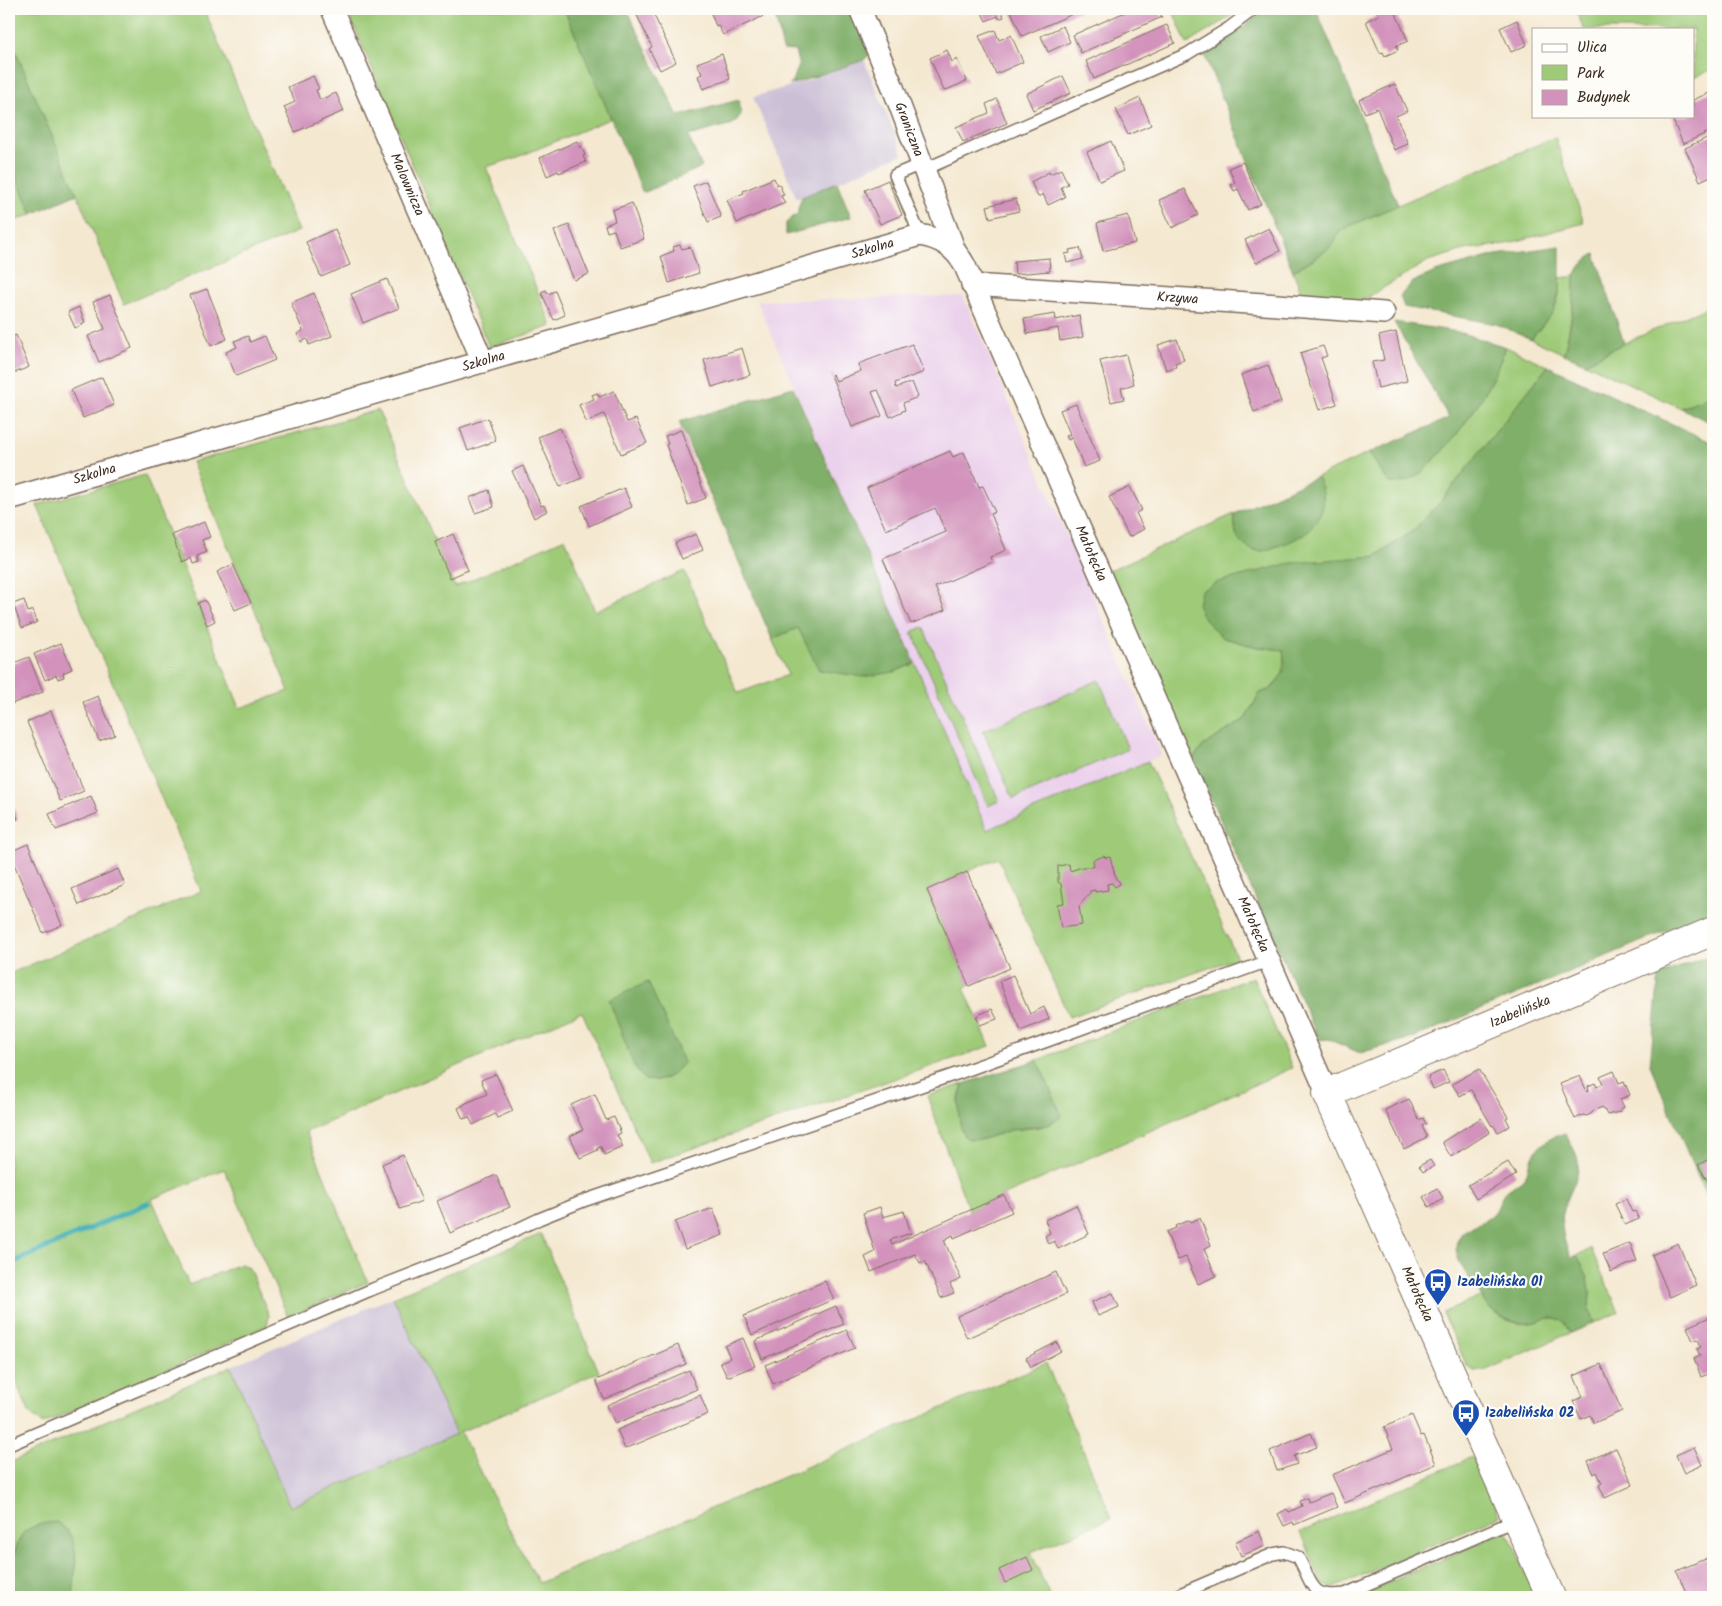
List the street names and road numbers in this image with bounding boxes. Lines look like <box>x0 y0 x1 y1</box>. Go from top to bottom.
street label: Graniczna <box>888 99 929 160</box>
street label: Malownicza <box>384 150 430 220</box>
street label: Szkolna <box>848 232 897 265</box>
street label: Krzywa <box>1156 286 1199 311</box>
street label: Szkolna <box>459 345 508 378</box>
street label: Szkolna <box>70 458 119 491</box>
street label: Małołęcka <box>1069 522 1113 585</box>
street label: Małołęcka <box>1231 893 1275 956</box>
street label: Izabelińska <box>1486 989 1554 1034</box>
street label: Małołęcka <box>1395 1262 1439 1326</box>

